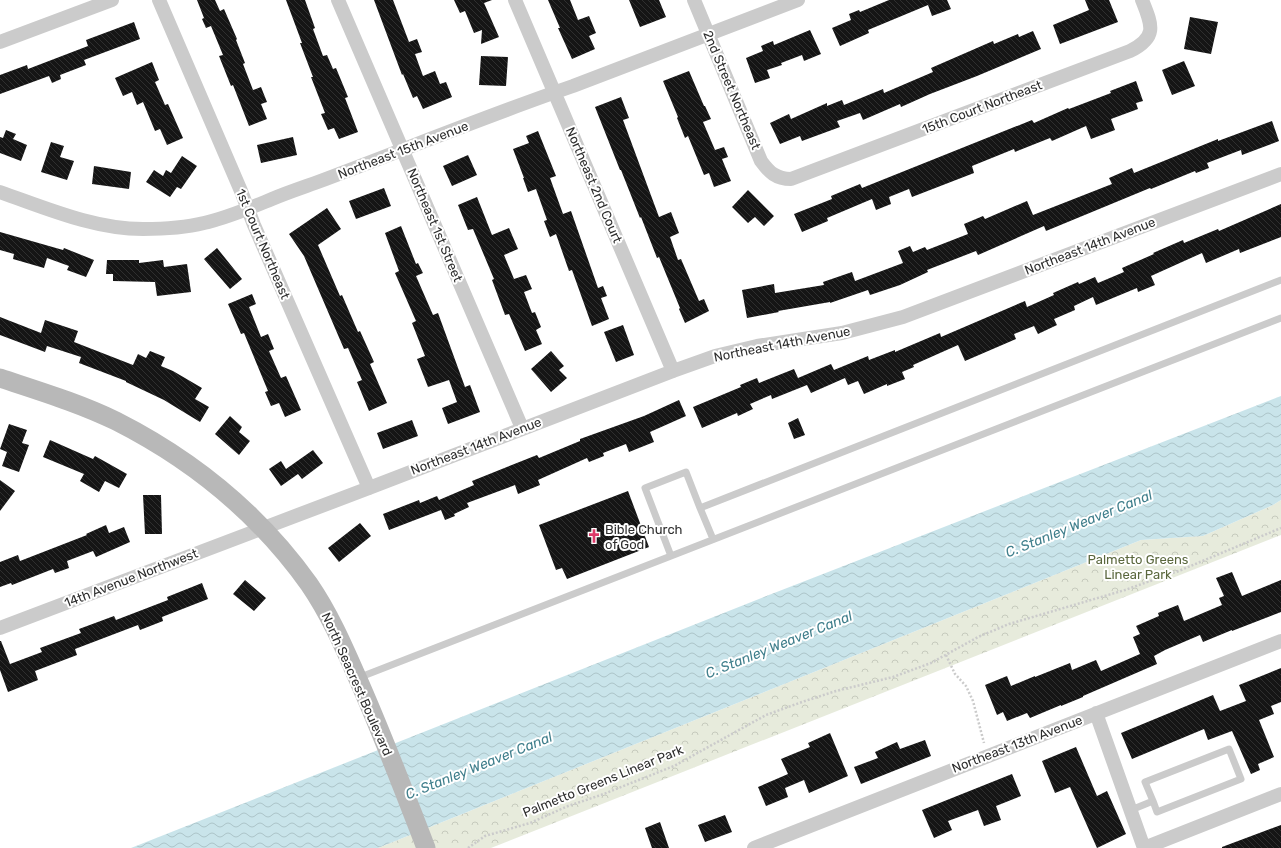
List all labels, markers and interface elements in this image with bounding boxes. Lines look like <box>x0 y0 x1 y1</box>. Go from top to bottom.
street label: 2nd Street Northeast <box>700 28 764 152</box>
street label: 15th Court Northeast <box>920 77 1044 137</box>
street label: Northeast 15th Avenue <box>336 118 470 182</box>
street label: Northeast 2nd Court <box>563 125 625 245</box>
street label: Northeast 1st Street <box>404 166 466 284</box>
street label: 1st Court Northeast <box>233 187 293 301</box>
street label: Northeast 14th Avenue <box>1023 214 1157 278</box>
street label: Northeast 14th Avenue <box>712 323 852 365</box>
street label: Northeast 14th Avenue <box>409 414 543 478</box>
water label: C. Stanley Weaver Canal <box>1003 486 1156 561</box>
place label: Bible Church of God <box>605 522 683 552</box>
church icon: Bible Church of God <box>586 528 602 544</box>
street label: 14th Avenue Northwest <box>62 546 200 610</box>
park label: Palmetto Greens Linear Park <box>1088 552 1189 582</box>
water label: C. Stanley Weaver Canal <box>703 607 856 682</box>
street label: North Seacrest Boulevard <box>319 610 395 758</box>
street label: Northeast 13th Avenue <box>950 712 1084 776</box>
water label: C. Stanley Weaver Canal <box>403 728 556 803</box>
street label: Palmetto Greens Linear Park <box>521 742 686 820</box>

